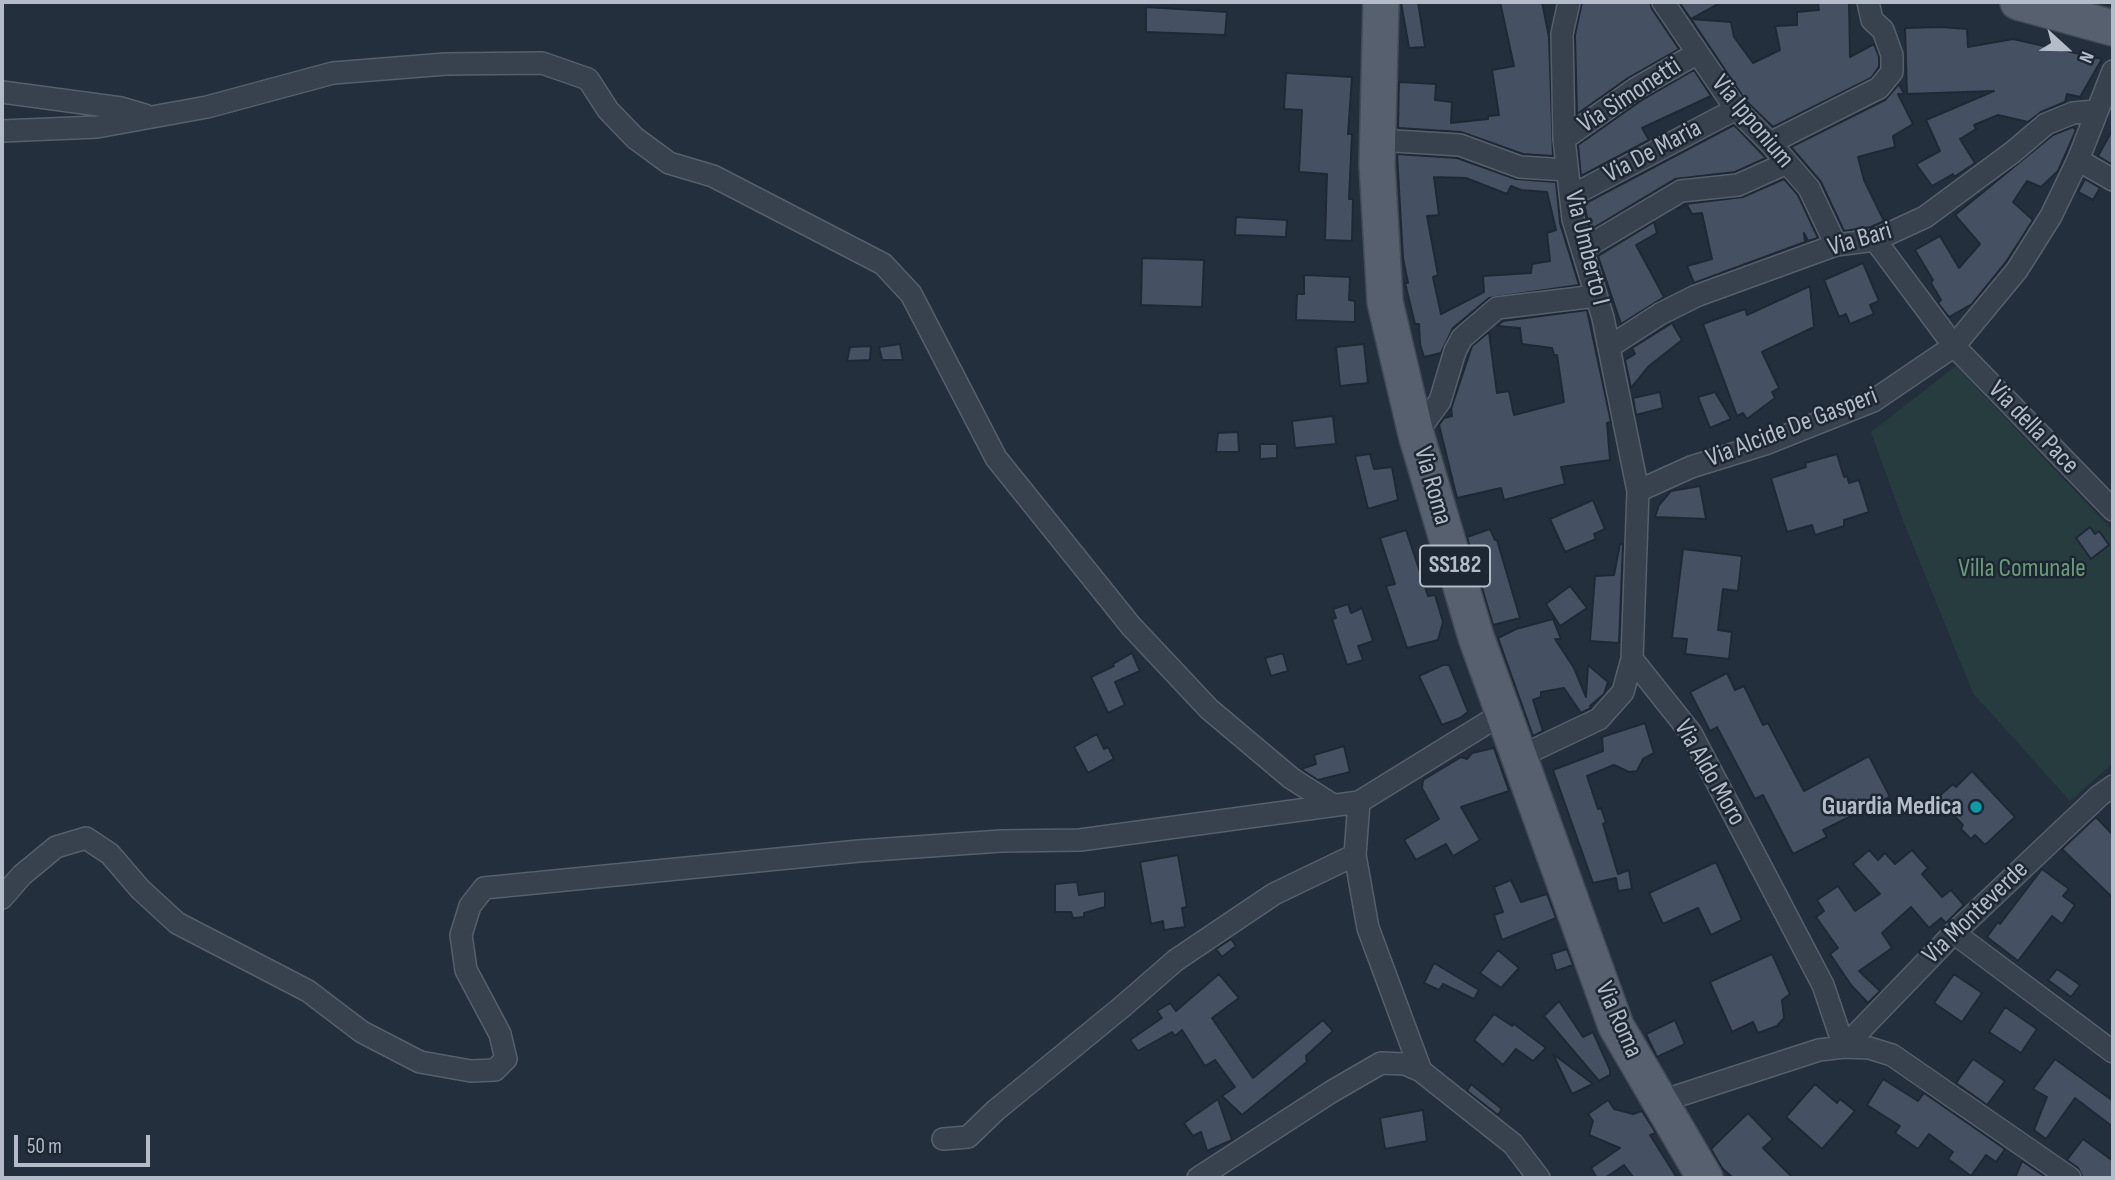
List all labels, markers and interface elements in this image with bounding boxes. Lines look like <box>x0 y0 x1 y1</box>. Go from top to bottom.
north arrow <box>2031 14 2101 84</box>
text: N <box>2073 48 2098 66</box>
street label: Via Simonetti <box>1573 51 1687 141</box>
street label: Via Ipponium <box>1704 69 1800 175</box>
street label: Via De Maria <box>1599 113 1707 191</box>
street label: Via Umberto I <box>1557 187 1615 309</box>
street label: Via Bari <box>1825 216 1895 264</box>
street label: Via della Pace <box>1981 375 2085 481</box>
street label: Via Alcide De Gasperi <box>1702 381 1882 475</box>
street label: Via Roma <box>1406 443 1458 529</box>
road number: SS182 <box>1420 546 1490 586</box>
park label: Villa Comunale <box>1958 553 2086 585</box>
street label: Via Aldo Moro <box>1666 715 1752 831</box>
place label: Guardia Medica <box>1822 791 1962 823</box>
marker: Guardia Medica <box>1968 799 1984 815</box>
street label: Via Monteverde <box>1917 855 2035 971</box>
street label: Via Roma <box>1588 977 1648 1063</box>
scale bar <box>18 1120 154 1164</box>
text: 50 m <box>27 1134 62 1159</box>

